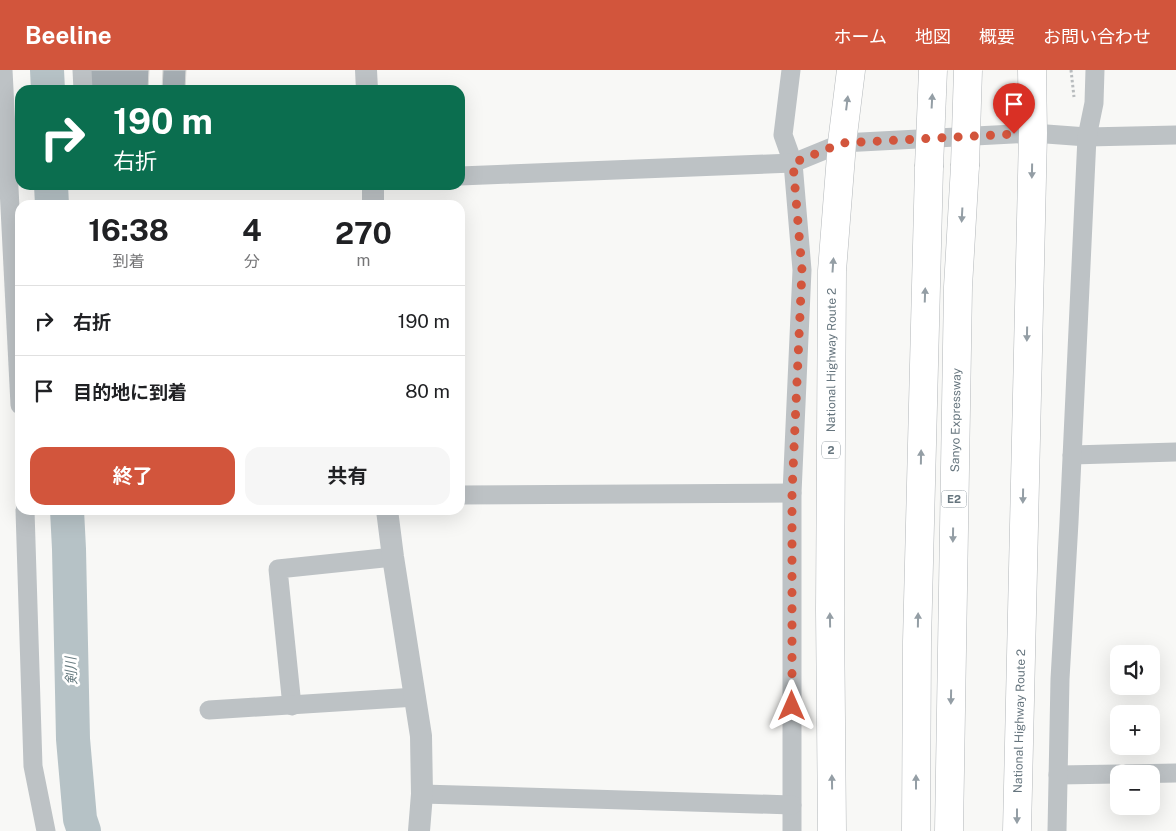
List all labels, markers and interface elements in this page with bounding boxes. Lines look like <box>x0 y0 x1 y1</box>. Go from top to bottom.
text: Beeline <box>25 21 112 49</box>
text: ホーム <box>834 26 887 47</box>
text: 地図 <box>915 26 951 47</box>
text: 概要 <box>979 26 1015 47</box>
text: お問い合わせ <box>1043 26 1151 47</box>
pin <box>993 83 1035 134</box>
icon: arrive <box>1000 90 1028 118</box>
one-way arrow <box>928 93 936 109</box>
one-way arrow <box>843 95 851 111</box>
text: 190 m <box>113 101 213 142</box>
icon: right <box>30 105 95 170</box>
text: 右折 <box>113 148 157 174</box>
one-way arrow <box>1027 163 1035 179</box>
one-way arrow <box>958 207 966 223</box>
text: 16:38 <box>88 212 169 248</box>
text: 4 <box>242 212 262 248</box>
text: 270 <box>335 215 392 251</box>
text: m <box>356 251 370 270</box>
text: 到着 <box>113 252 145 271</box>
text: 分 <box>244 252 260 271</box>
one-way arrow <box>829 257 837 273</box>
one-way arrow <box>921 287 929 303</box>
street label: National Highway Route 2 <box>824 288 839 432</box>
icon: right <box>30 307 58 335</box>
text: 190 m <box>398 310 450 332</box>
text: 右折 <box>73 311 111 333</box>
one-way arrow <box>1023 326 1031 342</box>
street label: Sanyo Expressway <box>948 367 964 472</box>
icon: arrive <box>30 377 58 405</box>
text: 80 m <box>405 380 450 402</box>
text: 目的地に到着 <box>73 381 187 403</box>
road number: 2 <box>822 442 840 458</box>
button: 終了 <box>30 447 235 505</box>
button: 共有 <box>245 447 450 505</box>
one-way arrow <box>917 449 925 465</box>
one-way arrow <box>1019 488 1027 504</box>
road number: E2 <box>942 490 966 508</box>
one-way arrow <box>949 527 957 543</box>
one-way arrow <box>826 612 834 628</box>
one-way arrow <box>914 612 922 628</box>
map controls <box>1110 645 1160 815</box>
button: sound <box>1110 645 1160 695</box>
street label: National Highway Route 2 <box>1011 649 1028 793</box>
water label: 剣川 <box>62 655 79 685</box>
position arrow <box>765 679 817 731</box>
one-way arrow <box>947 690 955 706</box>
button: + <box>1110 705 1160 755</box>
button: − <box>1110 765 1160 815</box>
one-way arrow <box>828 774 836 790</box>
one-way arrow <box>912 774 920 790</box>
one-way arrow <box>1013 808 1021 824</box>

